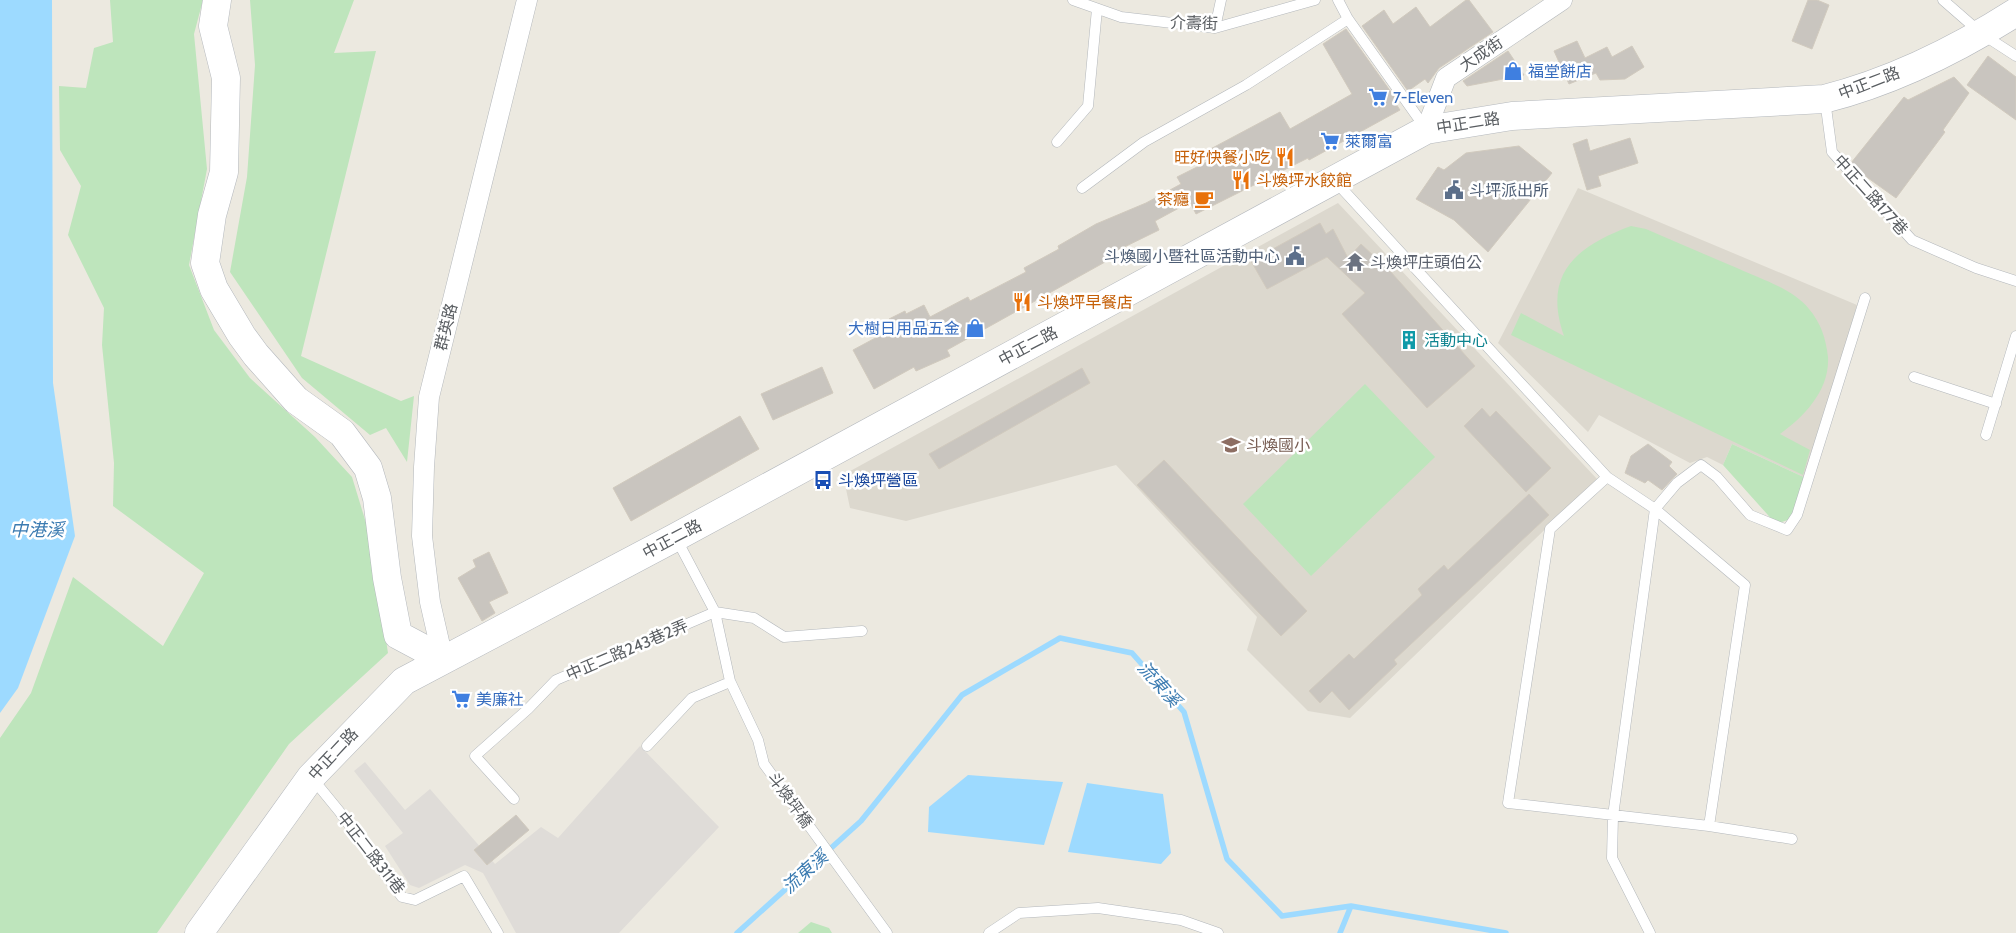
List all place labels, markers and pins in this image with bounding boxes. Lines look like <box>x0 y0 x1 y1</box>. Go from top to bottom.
shop icon: 福堂餅店 <box>1502 60 1524 82</box>
place label: 福堂餅店 <box>1528 62 1592 81</box>
supermarket icon: 7-Eleven <box>1367 86 1389 108</box>
place label: 7-Eleven <box>1393 88 1453 107</box>
supermarket icon: 萊爾富 <box>1319 130 1341 152</box>
place label: 萊爾富 <box>1345 132 1393 151</box>
restaurant icon: 旺好快餐小吃 <box>1274 146 1296 168</box>
place label: 旺好快餐小吃 <box>1174 148 1270 167</box>
restaurant icon: 斗煥坪水餃館 <box>1230 169 1252 191</box>
place label: 斗煥坪水餃館 <box>1256 171 1352 190</box>
public building icon: 斗坪派出所 <box>1443 179 1465 201</box>
place label: 斗坪派出所 <box>1469 181 1549 200</box>
cafe icon: 茶癮 <box>1193 188 1215 210</box>
place label: 茶癮 <box>1157 190 1189 209</box>
public building icon: 斗煥國小暨社區活動中心 <box>1284 245 1306 267</box>
place label: 斗煥國小暨社區活動中心 <box>1104 247 1280 266</box>
temple icon: 斗煥坪庄頭伯公 <box>1344 251 1366 273</box>
place label: 斗煥坪庄頭伯公 <box>1370 253 1482 272</box>
restaurant icon: 斗煥坪早餐店 <box>1011 291 1033 313</box>
place label: 斗煥坪早餐店 <box>1037 293 1133 312</box>
shop icon: 大樹日用品五金 <box>964 317 986 339</box>
place label: 大樹日用品五金 <box>848 319 960 338</box>
building icon: 活動中心 <box>1398 329 1420 351</box>
place label: 活動中心 <box>1424 331 1488 350</box>
school or university icon: 斗煥國小 <box>1220 434 1242 456</box>
place label: 斗煥國小 <box>1246 436 1310 455</box>
bus stop icon: 斗煥坪營區 <box>812 469 834 491</box>
place label: 斗煥坪營區 <box>838 471 918 490</box>
supermarket icon: 美廉社 <box>450 688 472 710</box>
place label: 美廉社 <box>476 690 524 709</box>

